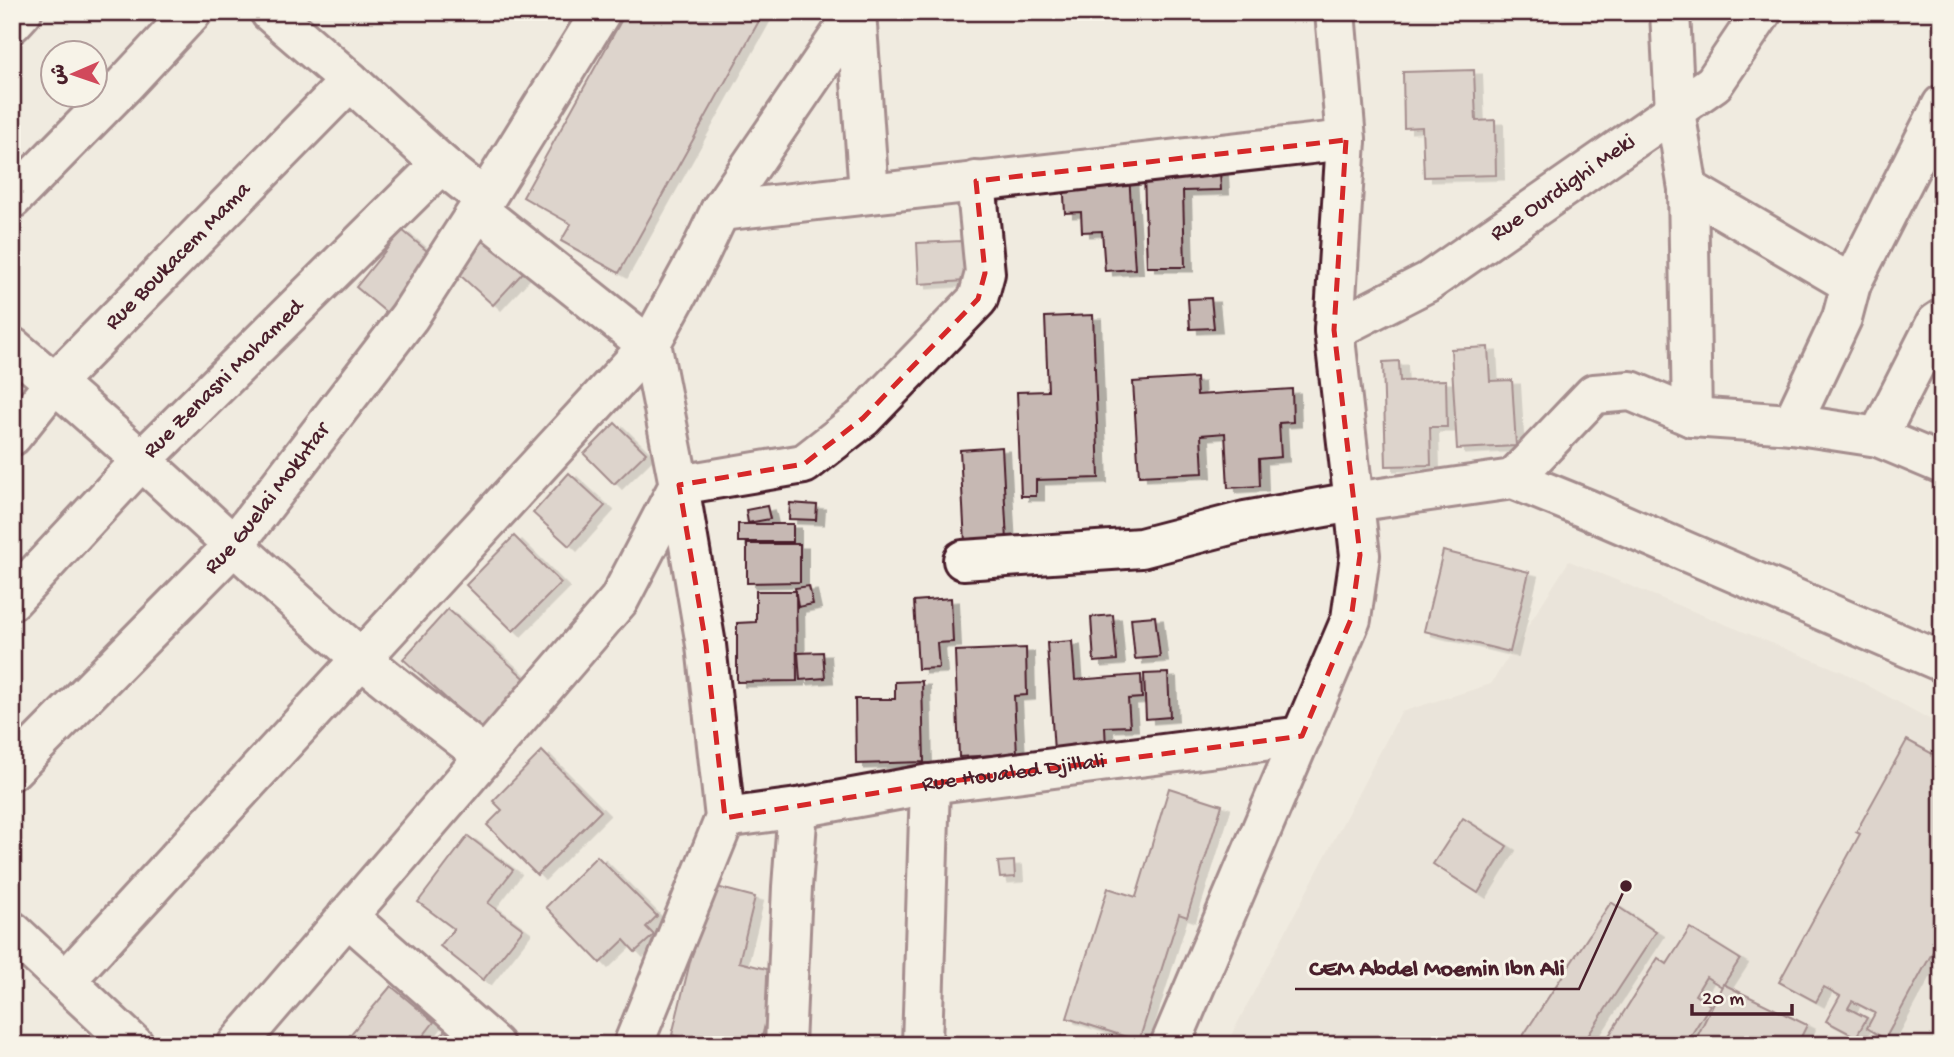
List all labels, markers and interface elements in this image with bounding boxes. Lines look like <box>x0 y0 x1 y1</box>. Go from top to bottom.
north arrow <box>38 38 108 108</box>
text: ش <box>49 64 72 85</box>
street label: Rue Ourdighi Meki <box>1485 128 1641 248</box>
street label: Rue Boukacem Mama <box>100 176 258 336</box>
street label: Rue Zenasni Mohamed <box>138 293 311 464</box>
street label: Rue Guelai Mokhtar <box>199 416 337 580</box>
street label: Rue Houaled Djillali <box>920 748 1107 799</box>
callout: CEM Abdel Moemin Ibn Ali <box>1295 944 1579 989</box>
text: CEM Abdel Moemin Ibn Ali <box>1309 956 1565 985</box>
scale bar <box>1692 973 1791 1017</box>
text: 20 m <box>1702 988 1744 1013</box>

